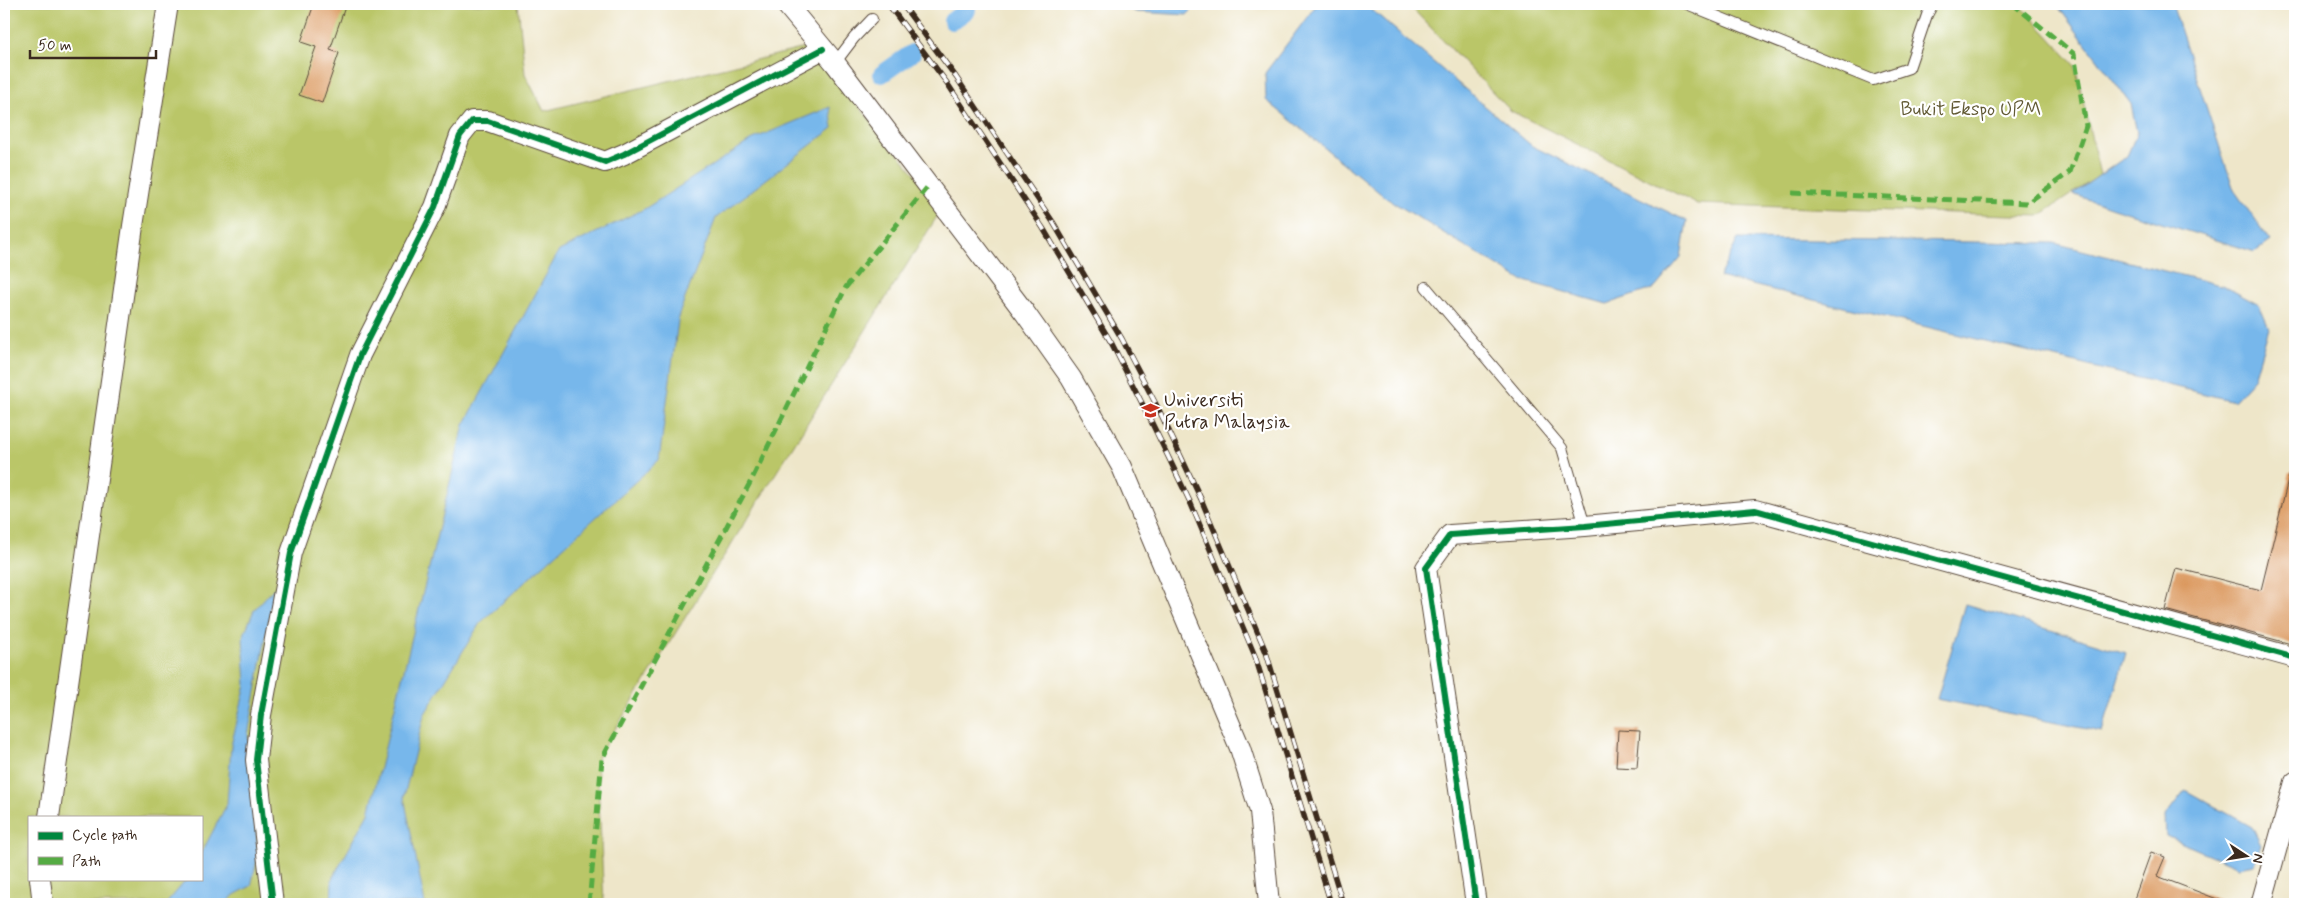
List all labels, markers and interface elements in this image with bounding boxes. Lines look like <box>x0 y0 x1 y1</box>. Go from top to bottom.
scale bar <box>30 28 156 60</box>
text: 50 m <box>38 36 72 56</box>
park label: Bukit Ekspo UPM <box>1901 97 2041 122</box>
place label: Universiti Putra Malaysia <box>1164 388 1290 435</box>
school or university icon: Universiti Putra Malaysia <box>1140 400 1160 420</box>
legend <box>28 816 202 880</box>
text: Cycle path <box>72 826 137 846</box>
north arrow <box>2222 830 2272 880</box>
text: Path <box>72 852 101 872</box>
text: N <box>2248 852 2268 865</box>

